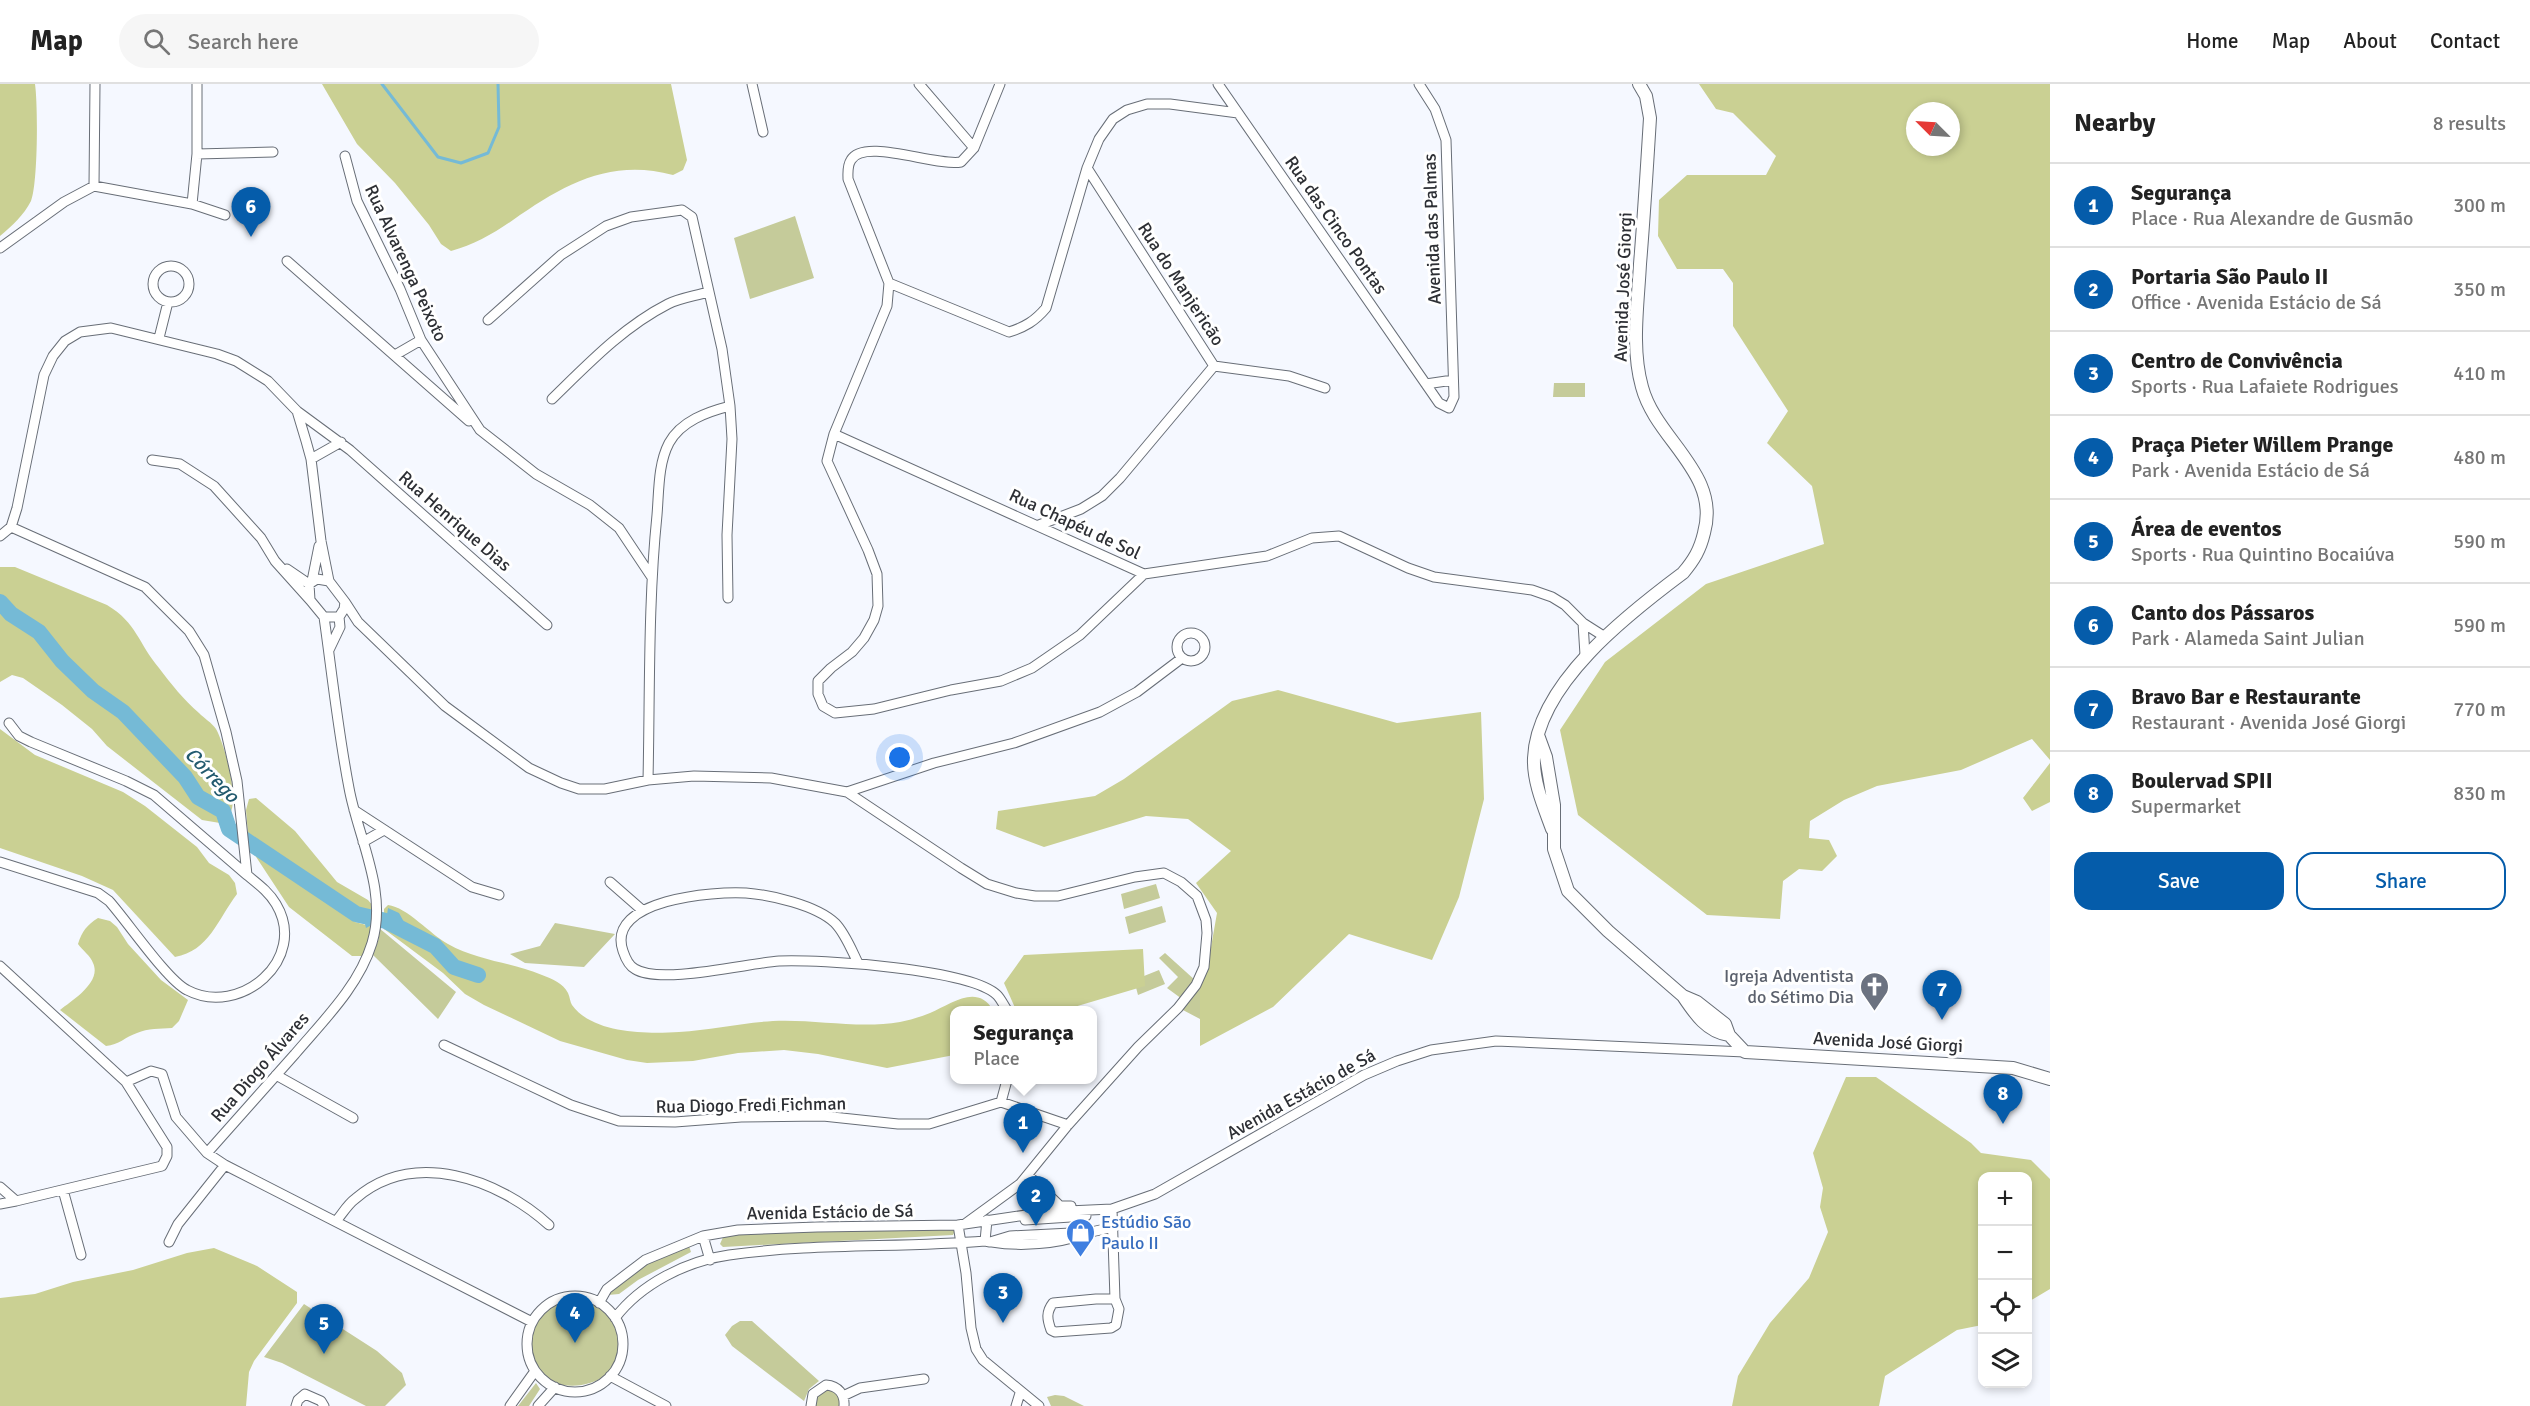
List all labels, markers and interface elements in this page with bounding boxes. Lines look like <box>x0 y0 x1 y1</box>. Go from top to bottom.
search box <box>119 14 539 68</box>
text: Map <box>30 24 83 58</box>
icon: search <box>140 25 173 58</box>
text: Search here <box>188 28 299 55</box>
text: Home <box>2186 28 2239 54</box>
text: Map <box>2272 28 2310 54</box>
text: About <box>2343 28 2397 54</box>
text: Contact <box>2430 28 2500 54</box>
north arrow <box>1906 102 1960 156</box>
text: Nearby <box>2074 107 2155 139</box>
text: 8 results <box>2433 111 2506 136</box>
street label: Rua das Cinco Pontas <box>1280 152 1392 298</box>
street label: Avenida das Palmas <box>1418 153 1446 305</box>
text: Segurança <box>2131 179 2232 206</box>
street label: Rua Alvarenga Peixoto <box>360 181 452 345</box>
pin: 6 <box>232 188 270 237</box>
text: 1 <box>2088 193 2099 218</box>
text: 300 m <box>2453 193 2506 218</box>
text: Place · Rua Alexandre de Gusmão <box>2131 206 2413 231</box>
street label: Avenida José Giorgi <box>1609 212 1637 362</box>
street label: Rua do Manjericão <box>1133 218 1229 350</box>
text: Portaria São Paulo II <box>2131 263 2328 290</box>
text: 2 <box>2088 277 2099 302</box>
text: 350 m <box>2453 277 2506 302</box>
text: Office · Avenida Estácio de Sá <box>2131 290 2382 315</box>
text: Centro de Convivência <box>2131 347 2343 374</box>
text: 3 <box>2088 361 2099 386</box>
text: 410 m <box>2453 361 2506 386</box>
text: Sports · Rua Lafaiete Rodrigues <box>2131 374 2399 399</box>
text: Praça Pieter Willem Prange <box>2131 431 2394 458</box>
text: 4 <box>2088 445 2099 470</box>
text: 480 m <box>2453 445 2506 470</box>
text: Park · Avenida Estácio de Sá <box>2131 458 2370 483</box>
street label: Rua Henrique Dias <box>394 466 516 576</box>
street label: Rua Chapéu de Sol <box>1006 484 1144 564</box>
text: Área de eventos <box>2131 515 2281 542</box>
text: 5 <box>2088 529 2099 554</box>
text: 590 m <box>2453 529 2506 554</box>
text: Sports · Rua Quintino Bocaiúva <box>2131 542 2395 567</box>
text: Canto dos Pássaros <box>2131 599 2314 626</box>
text: 6 <box>2088 613 2099 638</box>
text: 590 m <box>2453 613 2506 638</box>
text: Park · Alameda Saint Julian <box>2131 626 2365 651</box>
text: Bravo Bar e Restaurante <box>2131 683 2361 710</box>
text: 7 <box>2088 697 2099 722</box>
text: 770 m <box>2453 697 2506 722</box>
text: Restaurant · Avenida José Giorgi <box>2131 710 2406 735</box>
water label: Córrego <box>180 742 246 809</box>
your location <box>885 743 914 772</box>
text: Boulervad SPII <box>2131 767 2273 794</box>
text: 8 <box>2088 781 2099 806</box>
text: 830 m <box>2453 781 2506 806</box>
text: Supermarket <box>2131 794 2241 819</box>
button: Save <box>2074 852 2284 910</box>
button: Share <box>2296 852 2506 910</box>
place label: Igreja Adventista do Sétimo Dia <box>1724 965 1854 1008</box>
church icon: Igreja Adventista do Sétimo Dia <box>1859 970 1891 1012</box>
pin: 7 <box>1922 970 1962 1020</box>
popup <box>950 1006 1097 1084</box>
street label: Rua Diogo Álvares <box>206 1007 314 1126</box>
text: Segurança <box>973 1019 1074 1046</box>
street label: Avenida José Giorgi <box>1813 1027 1963 1057</box>
street label: Avenida Estácio de Sá <box>1223 1044 1379 1144</box>
text: Place <box>973 1046 1020 1071</box>
pin: 8 <box>1984 1074 2022 1124</box>
street label: Rua Diogo Fredi Fichman <box>656 1092 846 1118</box>
pin: 1 <box>1004 1104 1042 1153</box>
map controls <box>1978 1172 2032 1388</box>
button: + <box>1978 1172 2032 1226</box>
pin: 2 <box>1016 1176 1056 1226</box>
street label: Avenida Estácio de Sá <box>746 1200 914 1224</box>
place label: Estúdio São Paulo II <box>1101 1211 1191 1254</box>
shop icon: Estúdio São Paulo II <box>1064 1216 1096 1258</box>
button: − <box>1978 1226 2032 1280</box>
pin: 3 <box>984 1274 1022 1323</box>
button: locate <box>1978 1280 2032 1334</box>
pin: 4 <box>556 1294 594 1343</box>
pin: 5 <box>304 1304 344 1354</box>
button: layers <box>1978 1334 2032 1388</box>

